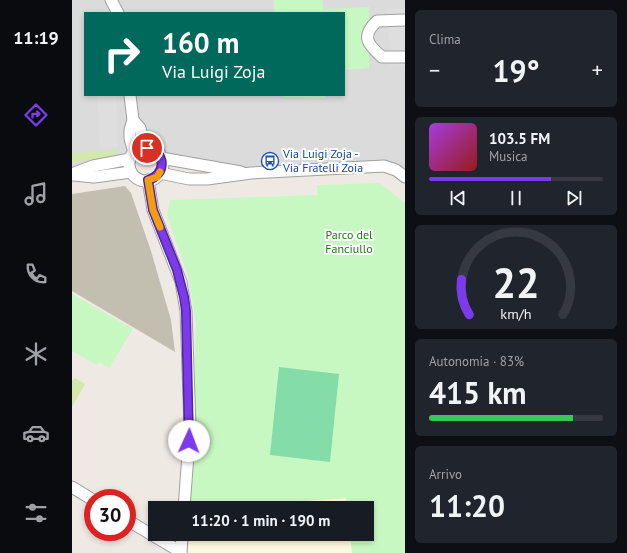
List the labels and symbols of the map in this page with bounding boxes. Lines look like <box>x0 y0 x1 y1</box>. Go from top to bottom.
pin <box>130 131 164 165</box>
place label: Via Luigi Zoja - Via Fratelli Zoia <box>282 146 363 175</box>
bus stop icon: Via Luigi Zoja - Via Fratelli Zoia <box>260 151 280 171</box>
park label: Parco del Fanciullo <box>325 227 373 256</box>
position arrow <box>168 420 210 462</box>
speed limit sign: 30 <box>84 489 136 541</box>

